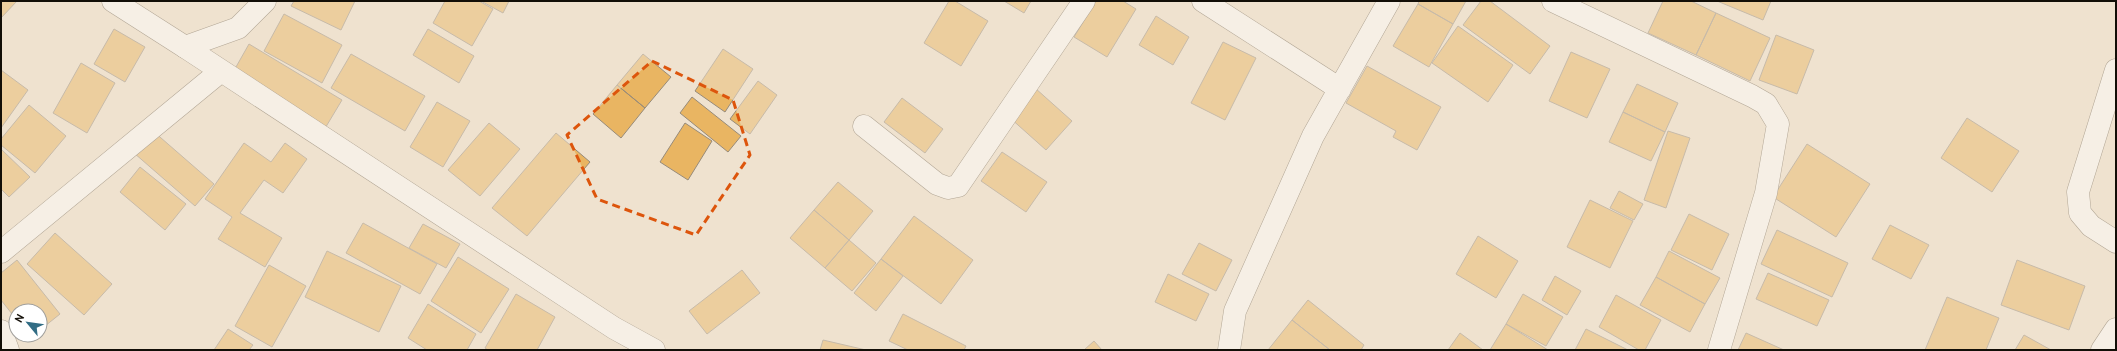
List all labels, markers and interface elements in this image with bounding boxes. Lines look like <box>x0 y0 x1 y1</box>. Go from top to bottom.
north arrow <box>8 303 48 343</box>
text: N <box>11 312 27 325</box>

